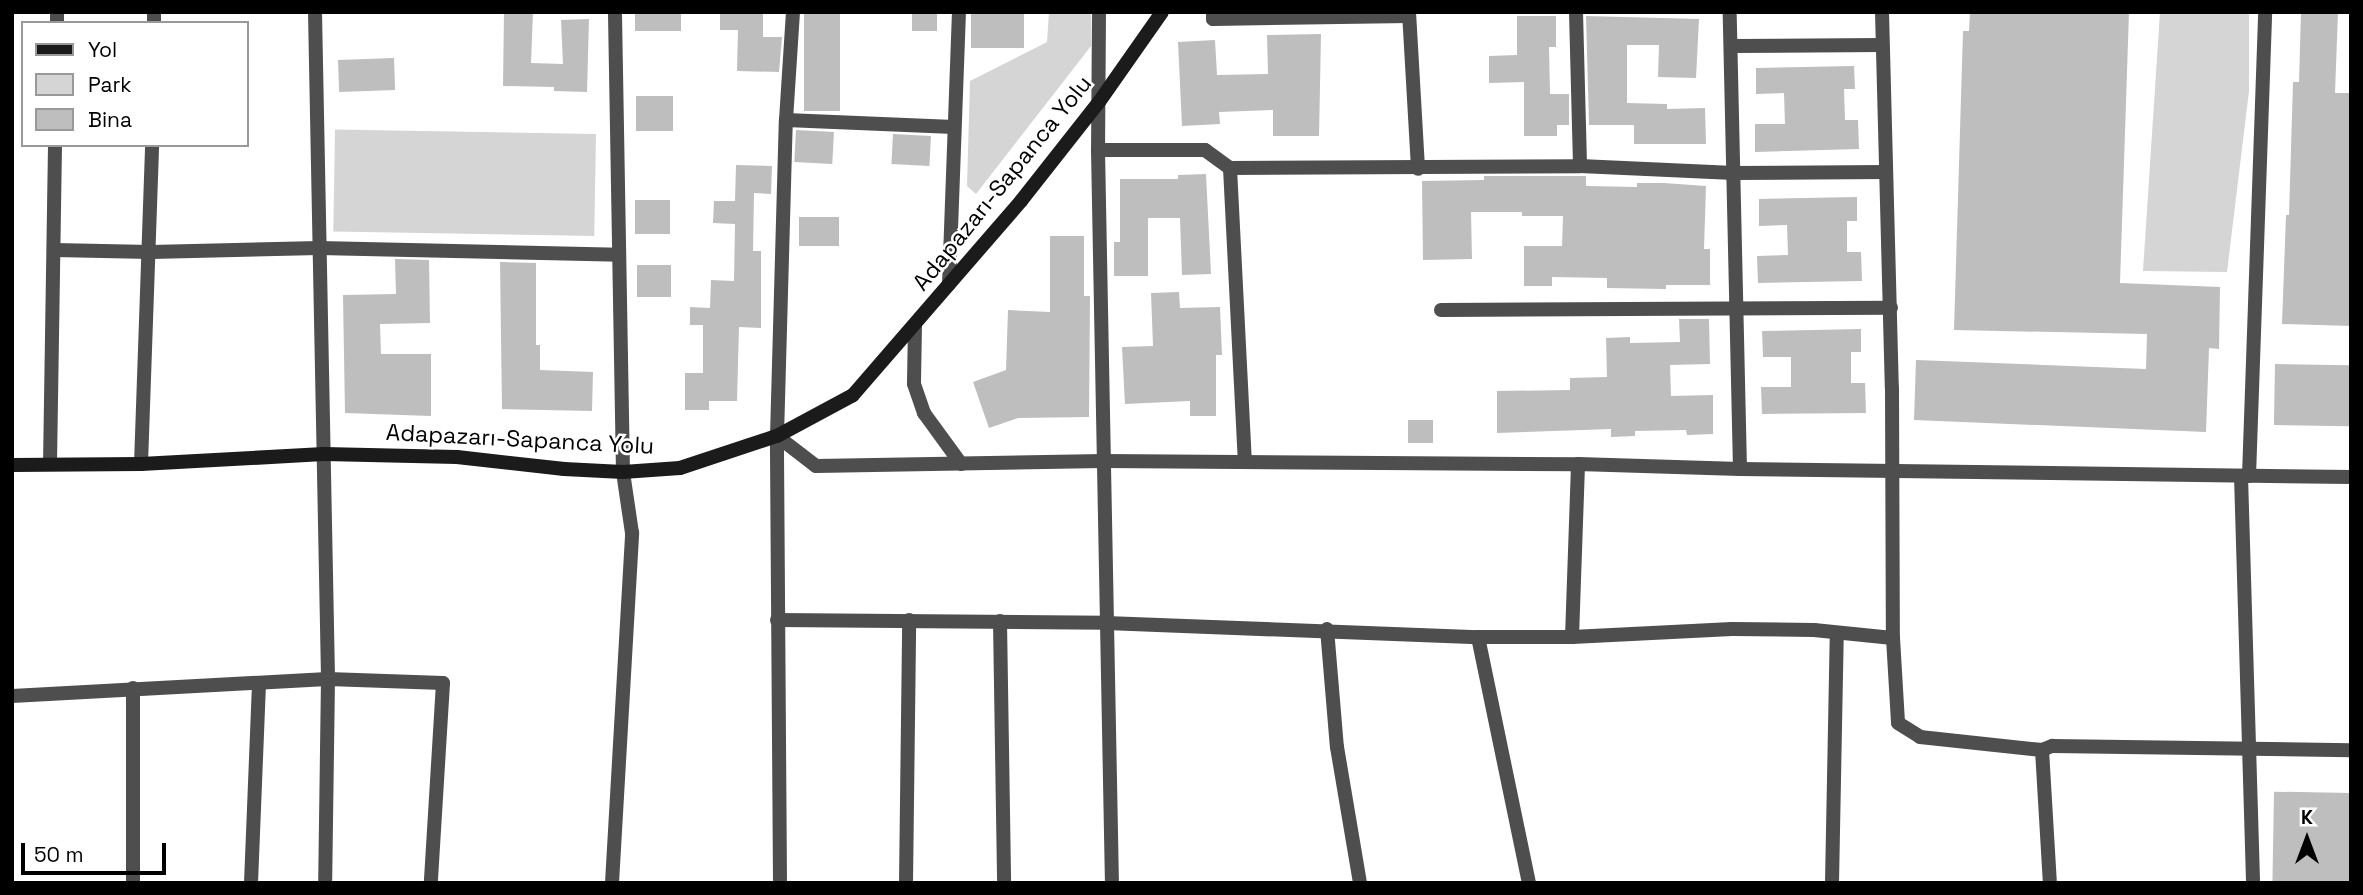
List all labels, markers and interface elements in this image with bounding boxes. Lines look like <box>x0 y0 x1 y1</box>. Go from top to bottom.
legend <box>21 21 248 147</box>
text: Yol <box>88 36 117 63</box>
street label: Adapazarı-Sapanca Yolu <box>907 70 1097 296</box>
text: Park <box>88 71 132 98</box>
text: Bina <box>88 106 132 133</box>
street label: Adapazarı-Sapanca Yolu <box>385 418 655 460</box>
north arrow <box>2272 804 2342 874</box>
text: K <box>2301 805 2313 830</box>
scale bar <box>24 828 170 872</box>
text: 50 m <box>34 841 84 868</box>

